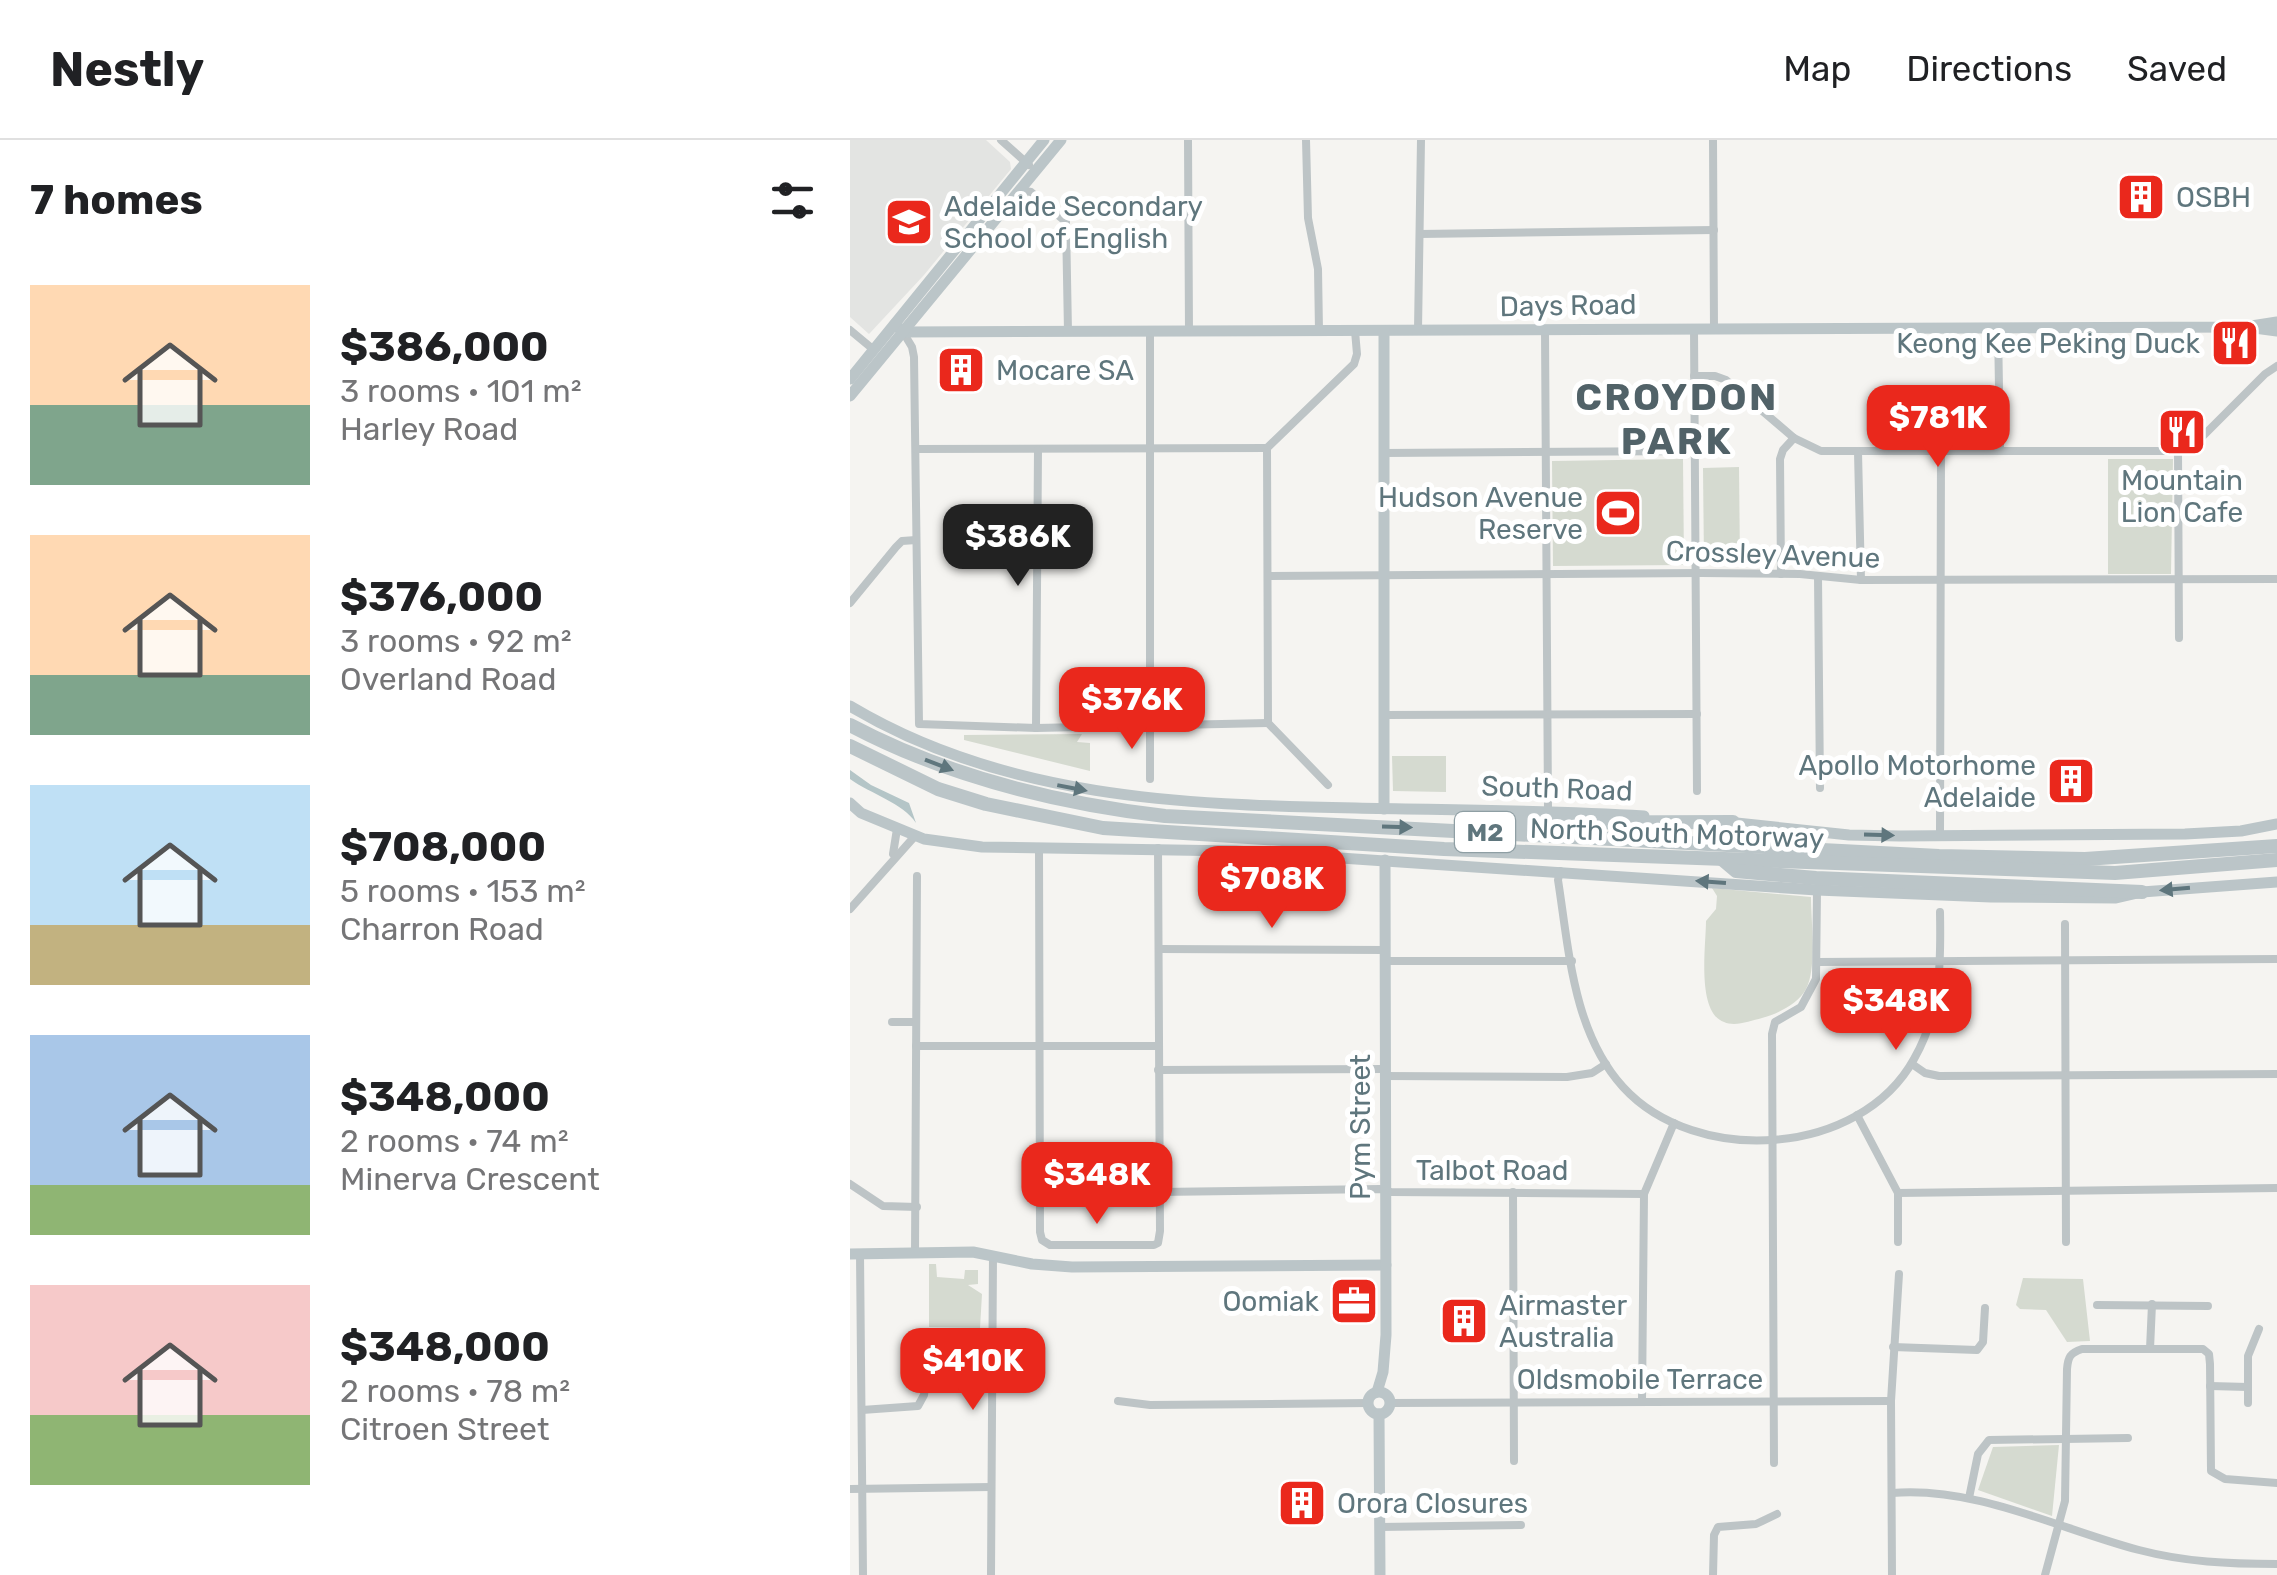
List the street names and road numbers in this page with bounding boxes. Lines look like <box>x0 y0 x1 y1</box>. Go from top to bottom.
street label: Days Road <box>1499 288 1637 323</box>
street label: Crossley Avenue <box>1665 534 1881 575</box>
street label: South Road <box>1481 769 1633 808</box>
road number: M2 <box>1455 812 1515 852</box>
street label: North South Motorway <box>1529 812 1825 855</box>
street label: Pym Street <box>1344 1054 1377 1200</box>
street label: Talbot Road <box>1416 1154 1568 1187</box>
street label: Oldsmobile Terrace <box>1517 1363 1763 1396</box>

